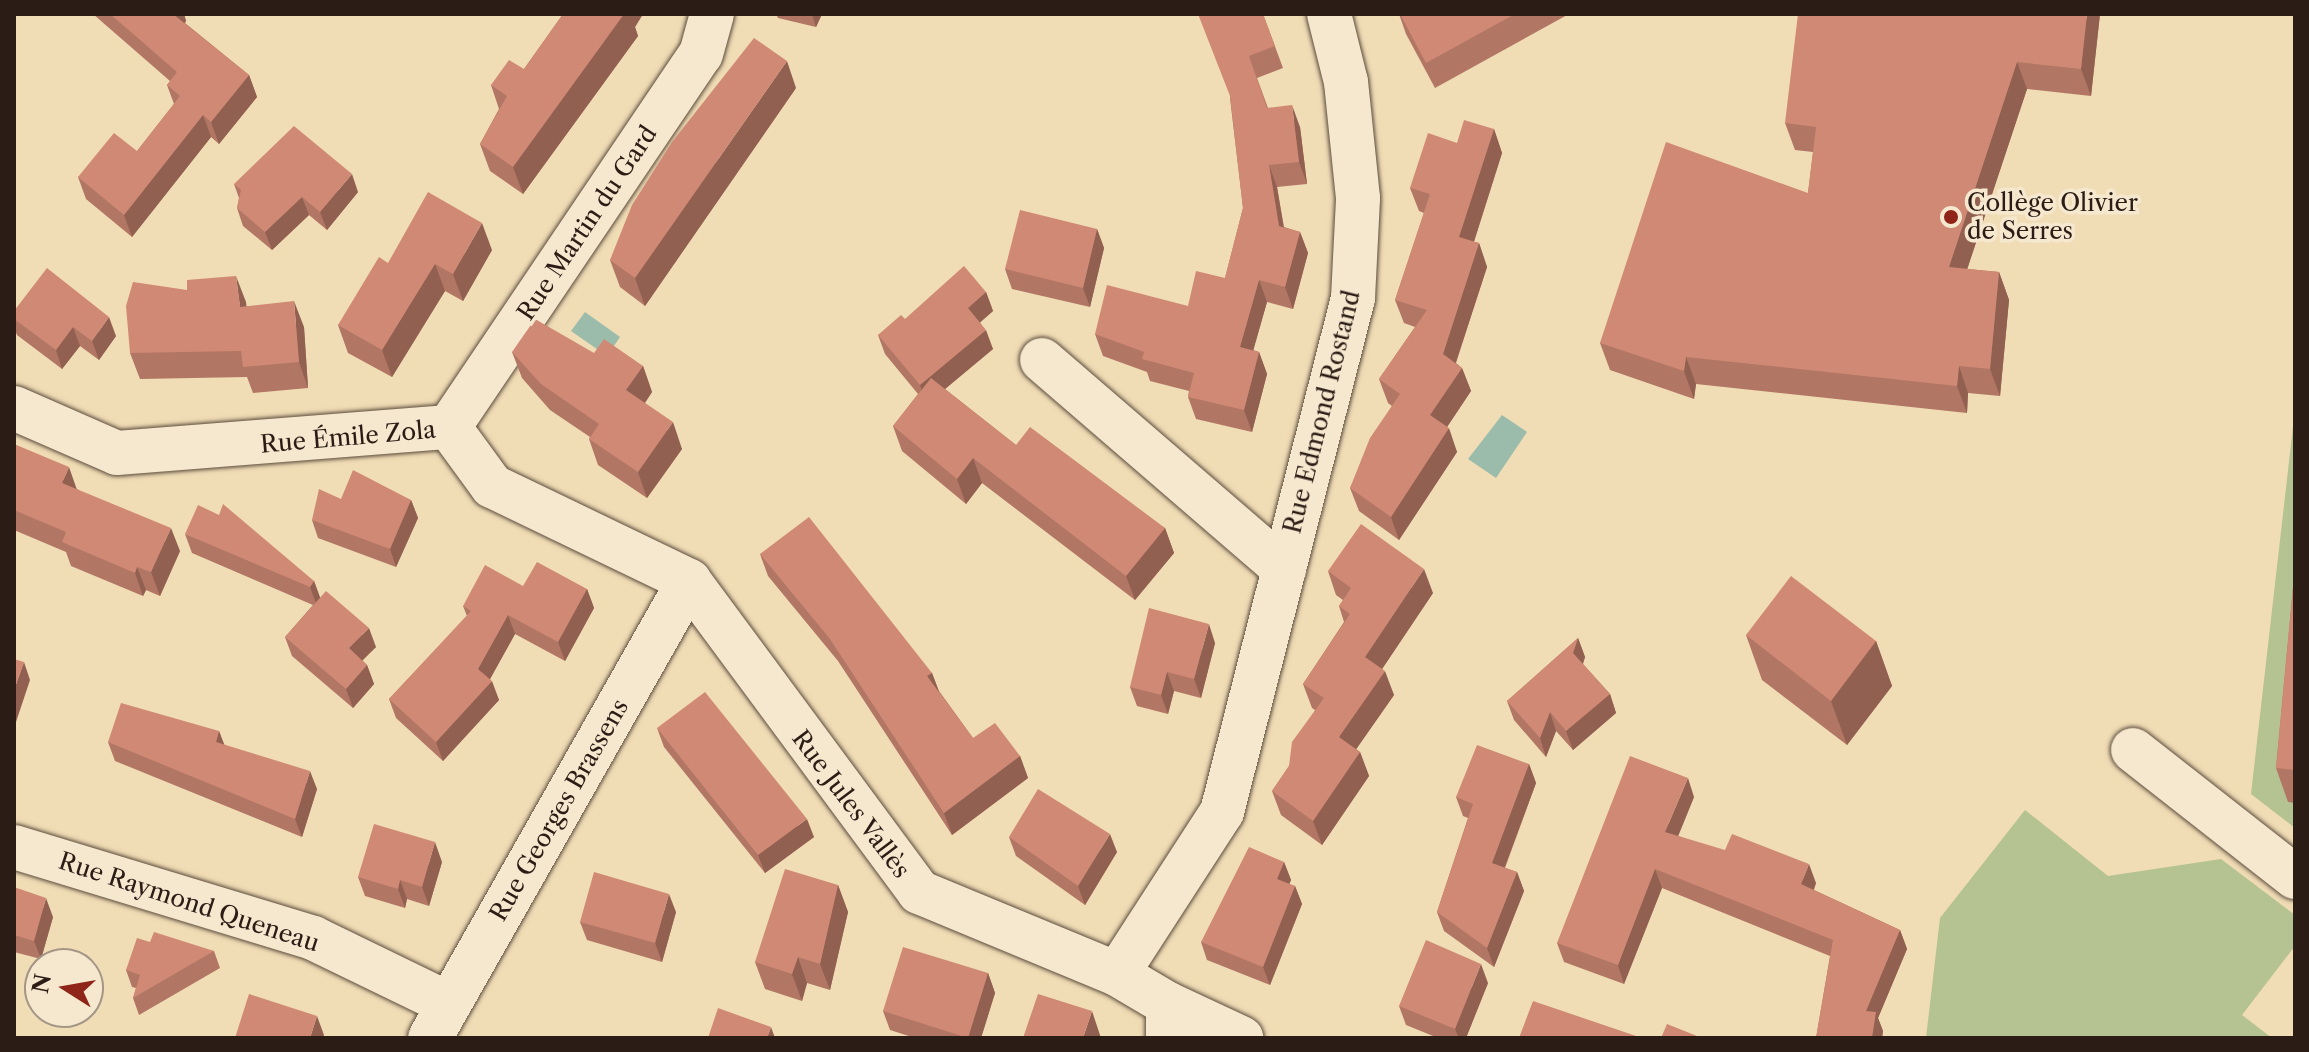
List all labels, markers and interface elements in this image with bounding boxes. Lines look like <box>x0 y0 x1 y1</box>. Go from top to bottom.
street label: Rue Martin du Gard <box>511 120 663 326</box>
place label: Collège Olivier de Serres <box>1967 189 2138 245</box>
marker: Collège Olivier de Serres <box>1942 208 1960 226</box>
street label: Rue Edmond Rostand <box>1278 287 1366 537</box>
street label: Rue Émile Zola <box>259 415 437 459</box>
street label: Rue Georges Brassens <box>484 694 634 926</box>
street label: Rue Jules Vallès <box>786 724 916 884</box>
street label: Rue Raymond Queneau <box>55 846 323 958</box>
north arrow <box>24 948 104 1028</box>
text: N <box>27 972 57 996</box>

